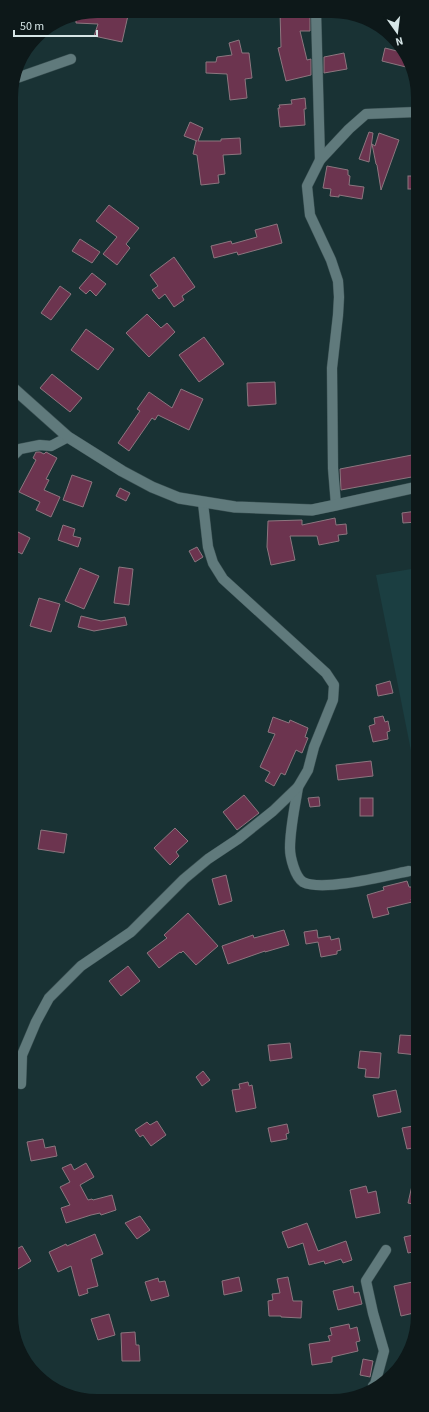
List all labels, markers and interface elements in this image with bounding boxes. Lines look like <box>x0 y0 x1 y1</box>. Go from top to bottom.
scale bar <box>14 12 97 38</box>
north arrow <box>377 12 417 52</box>
text: 50 m <box>20 18 44 35</box>
text: N <box>394 33 405 49</box>

